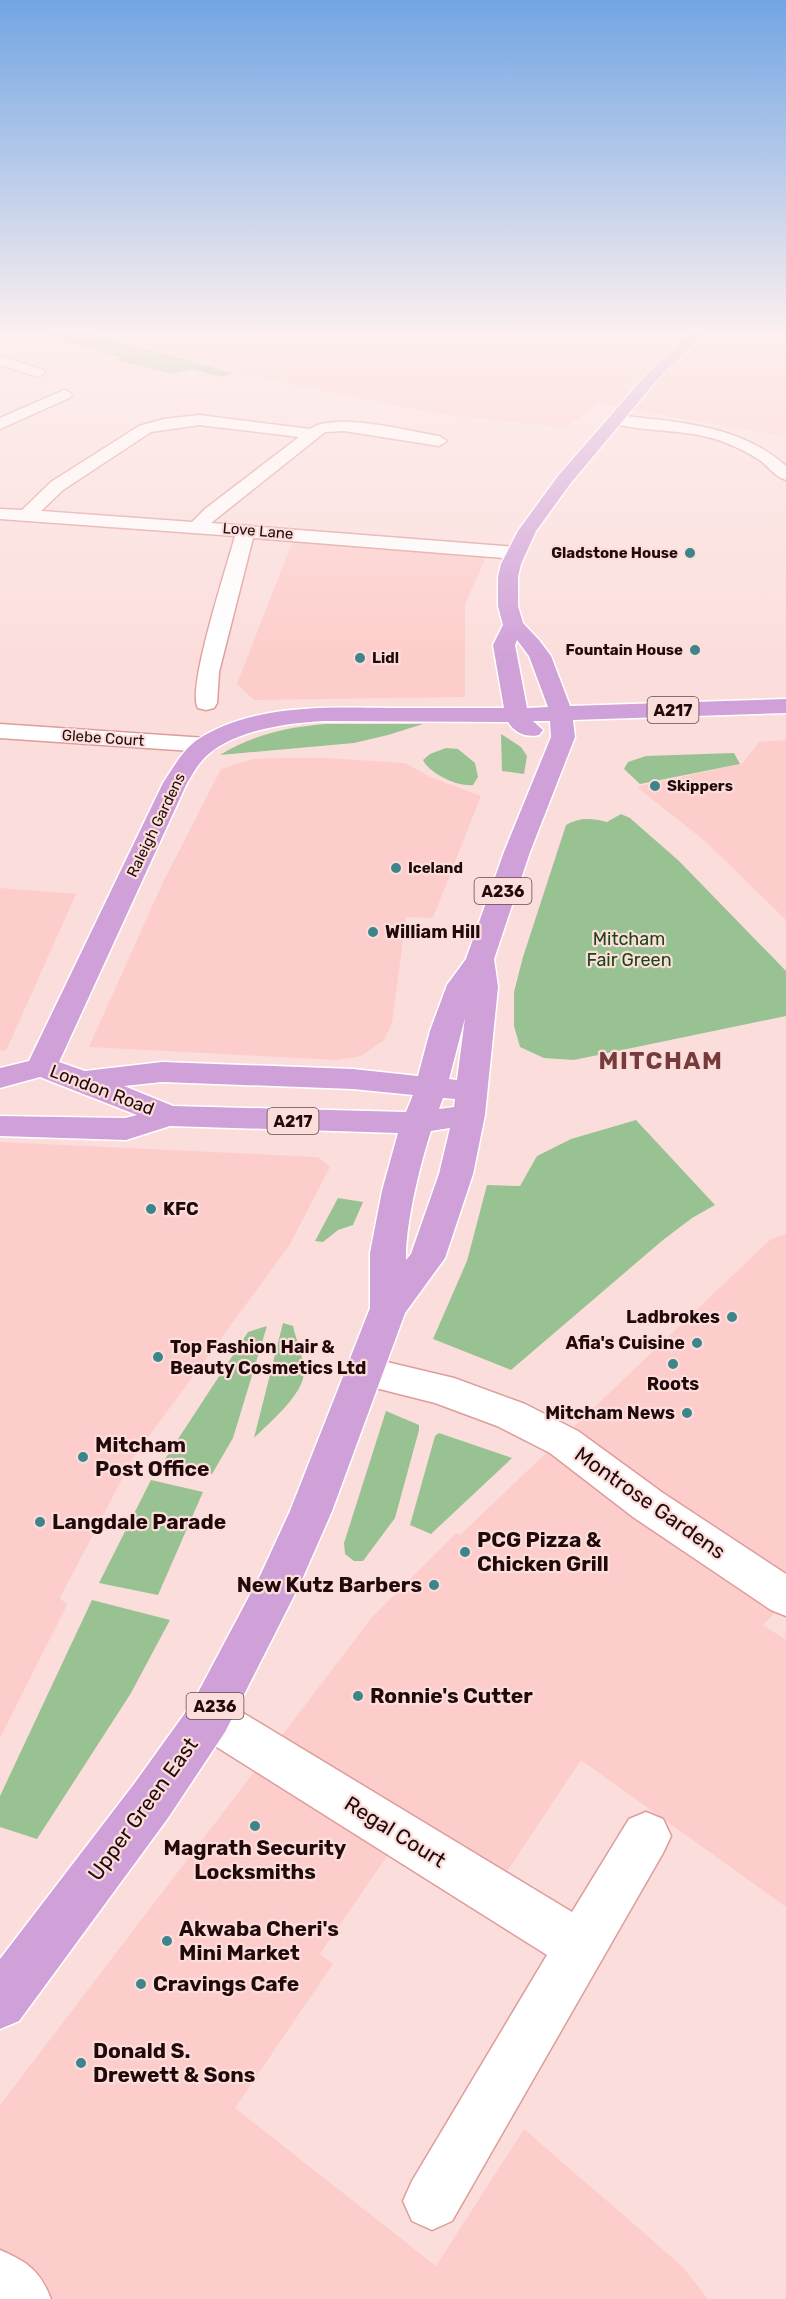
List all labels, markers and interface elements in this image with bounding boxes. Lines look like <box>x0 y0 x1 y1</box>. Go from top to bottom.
street label: Love Lane <box>222 519 294 543</box>
place label: Gladstone House <box>551 544 678 562</box>
marker: Gladstone House <box>683 546 697 560</box>
place label: Fountain House <box>565 641 683 659</box>
marker: Fountain House <box>688 643 702 657</box>
place label: Lidl <box>372 649 399 667</box>
marker: Lidl <box>353 651 367 665</box>
road number: A217 <box>648 697 698 723</box>
street label: Glebe Court <box>61 726 145 750</box>
street label: Raleigh Gardens <box>123 770 189 880</box>
place label: Skippers <box>667 777 733 795</box>
marker: Skippers <box>648 779 662 793</box>
place label: Iceland <box>408 859 463 877</box>
marker: Iceland <box>389 861 403 875</box>
road number: A236 <box>474 878 532 904</box>
place label: William Hill <box>385 921 480 943</box>
marker: William Hill <box>366 925 380 939</box>
park label: Mitcham Fair Green <box>586 928 672 971</box>
district label: MITCHAM <box>599 1047 723 1075</box>
street label: London Road <box>47 1060 157 1120</box>
road number: A217 <box>268 1108 318 1134</box>
place label: KFC <box>163 1198 199 1220</box>
marker: KFC <box>144 1202 158 1216</box>
place label: Ladbrokes <box>626 1306 720 1328</box>
marker: Ladbrokes <box>725 1310 739 1324</box>
place label: Afia's Cuisine <box>566 1332 685 1354</box>
place label: Top Fashion Hair & Beauty Cosmetics Ltd <box>170 1336 366 1379</box>
marker: Afia's Cuisine <box>690 1336 704 1350</box>
marker: Top Fashion Hair & Beauty Cosmetics Ltd <box>151 1350 165 1364</box>
marker: Roots <box>666 1357 680 1371</box>
place label: Roots <box>647 1373 699 1395</box>
place label: Mitcham News <box>545 1402 675 1424</box>
marker: Mitcham News <box>680 1406 694 1420</box>
place label: Mitcham Post Office <box>95 1432 209 1481</box>
street label: Montrose Gardens <box>570 1441 730 1564</box>
marker: Mitcham Post Office <box>76 1450 90 1464</box>
place label: Langdale Parade <box>52 1509 226 1534</box>
marker: Langdale Parade <box>33 1515 47 1529</box>
place label: PCG Pizza & Chicken Grill <box>477 1527 609 1576</box>
marker: PCG Pizza & Chicken Grill <box>458 1545 472 1559</box>
place label: New Kutz Barbers <box>237 1572 422 1597</box>
marker: New Kutz Barbers <box>427 1578 441 1592</box>
place label: Ronnie's Cutter <box>370 1683 533 1708</box>
marker: Ronnie's Cutter <box>351 1689 365 1703</box>
road number: A236 <box>186 1693 244 1719</box>
street label: Upper Green East <box>82 1732 203 1885</box>
street label: Regal Court <box>340 1791 450 1873</box>
marker: Magrath Security Locksmiths <box>248 1819 262 1833</box>
place label: Magrath Security Locksmiths <box>164 1835 347 1884</box>
place label: Akwaba Cheri's Mini Market <box>179 1916 339 1965</box>
marker: Akwaba Cheri's Mini Market <box>160 1934 174 1948</box>
place label: Cravings Cafe <box>153 1971 299 1996</box>
marker: Cravings Cafe <box>134 1977 148 1991</box>
place label: Donald S. Drewett & Sons <box>93 2038 255 2087</box>
marker: Donald S. Drewett & Sons <box>74 2056 88 2070</box>

